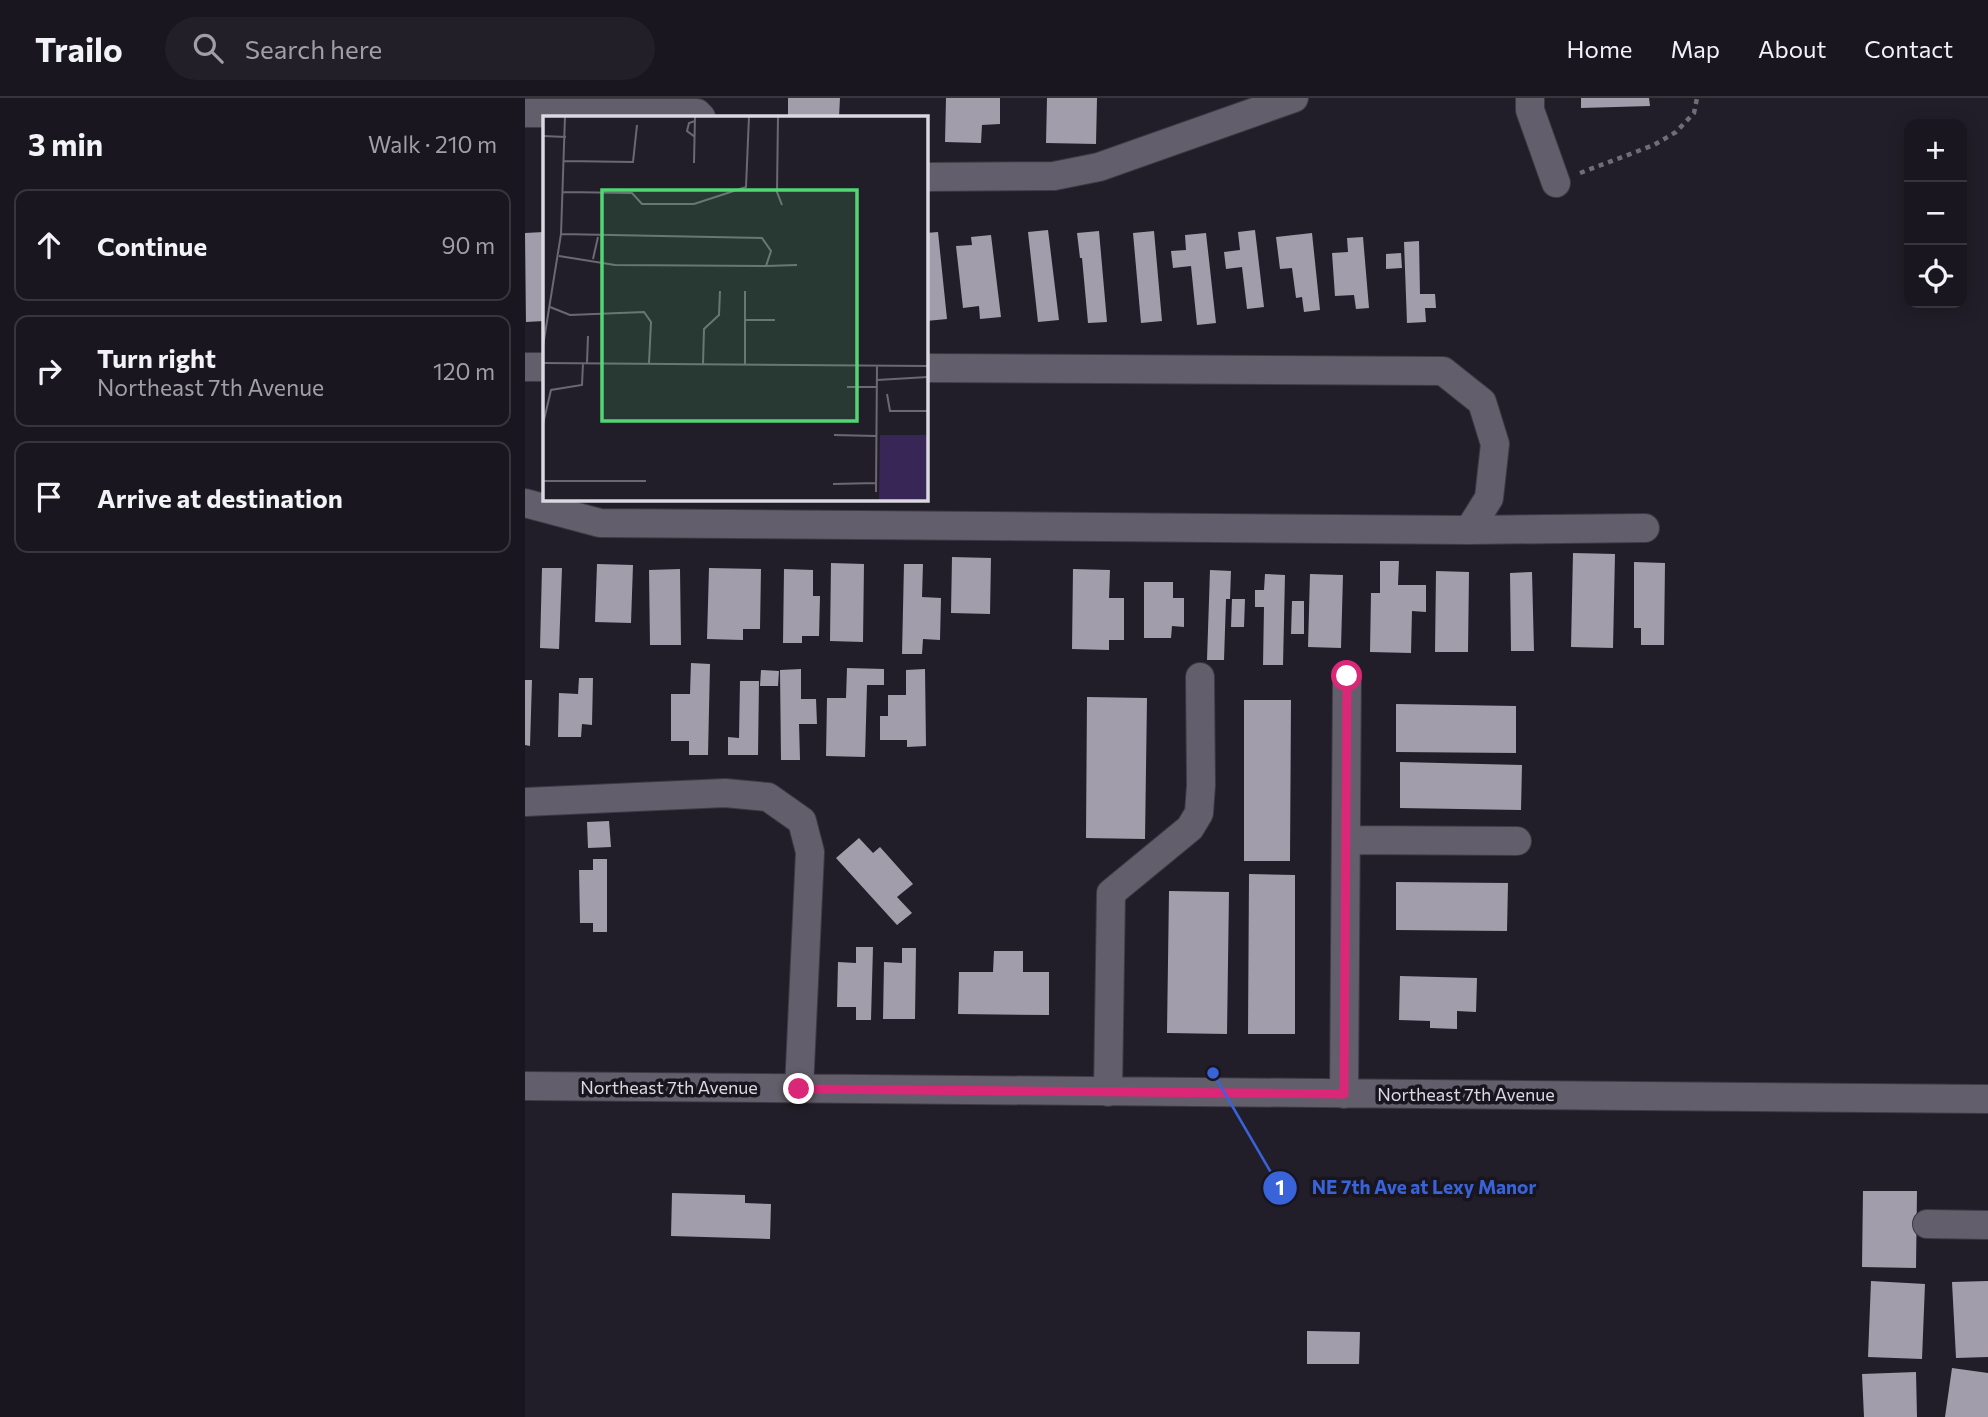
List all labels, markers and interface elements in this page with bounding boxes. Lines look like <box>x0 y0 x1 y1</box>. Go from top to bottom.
search box <box>165 17 655 80</box>
text: Trailo <box>35 28 123 69</box>
icon: search <box>189 29 227 67</box>
text: Search here <box>245 33 382 64</box>
text: Home <box>1567 34 1633 63</box>
text: Map <box>1671 34 1720 63</box>
text: About <box>1758 34 1826 63</box>
text: Contact <box>1864 34 1953 63</box>
inset map <box>543 116 927 500</box>
map controls <box>1904 119 1967 308</box>
button: + <box>1904 119 1967 182</box>
text: 3 min <box>28 125 103 162</box>
text: Walk · 210 m <box>368 130 497 158</box>
button: − <box>1904 182 1967 245</box>
icon: ahead <box>30 226 68 264</box>
text: Continue <box>97 230 207 261</box>
text: 90 m <box>442 231 495 259</box>
button: locate <box>1904 245 1967 308</box>
text: Turn right <box>97 342 216 373</box>
icon: right <box>30 352 68 390</box>
text: 120 m <box>433 357 495 385</box>
text: Northeast 7th Avenue <box>97 373 324 401</box>
icon: arrive <box>30 478 68 516</box>
text: Arrive at destination <box>97 482 343 513</box>
route start <box>1331 660 1362 691</box>
route end <box>783 1073 814 1104</box>
street label: Northeast 7th Avenue <box>580 1076 758 1098</box>
street label: Northeast 7th Avenue <box>1377 1083 1555 1105</box>
callout: NE 7th Ave at Lexy Manor <box>1263 1168 1550 1208</box>
text: 1 <box>1275 1174 1285 1199</box>
text: NE 7th Ave at Lexy Manor <box>1312 1175 1536 1198</box>

